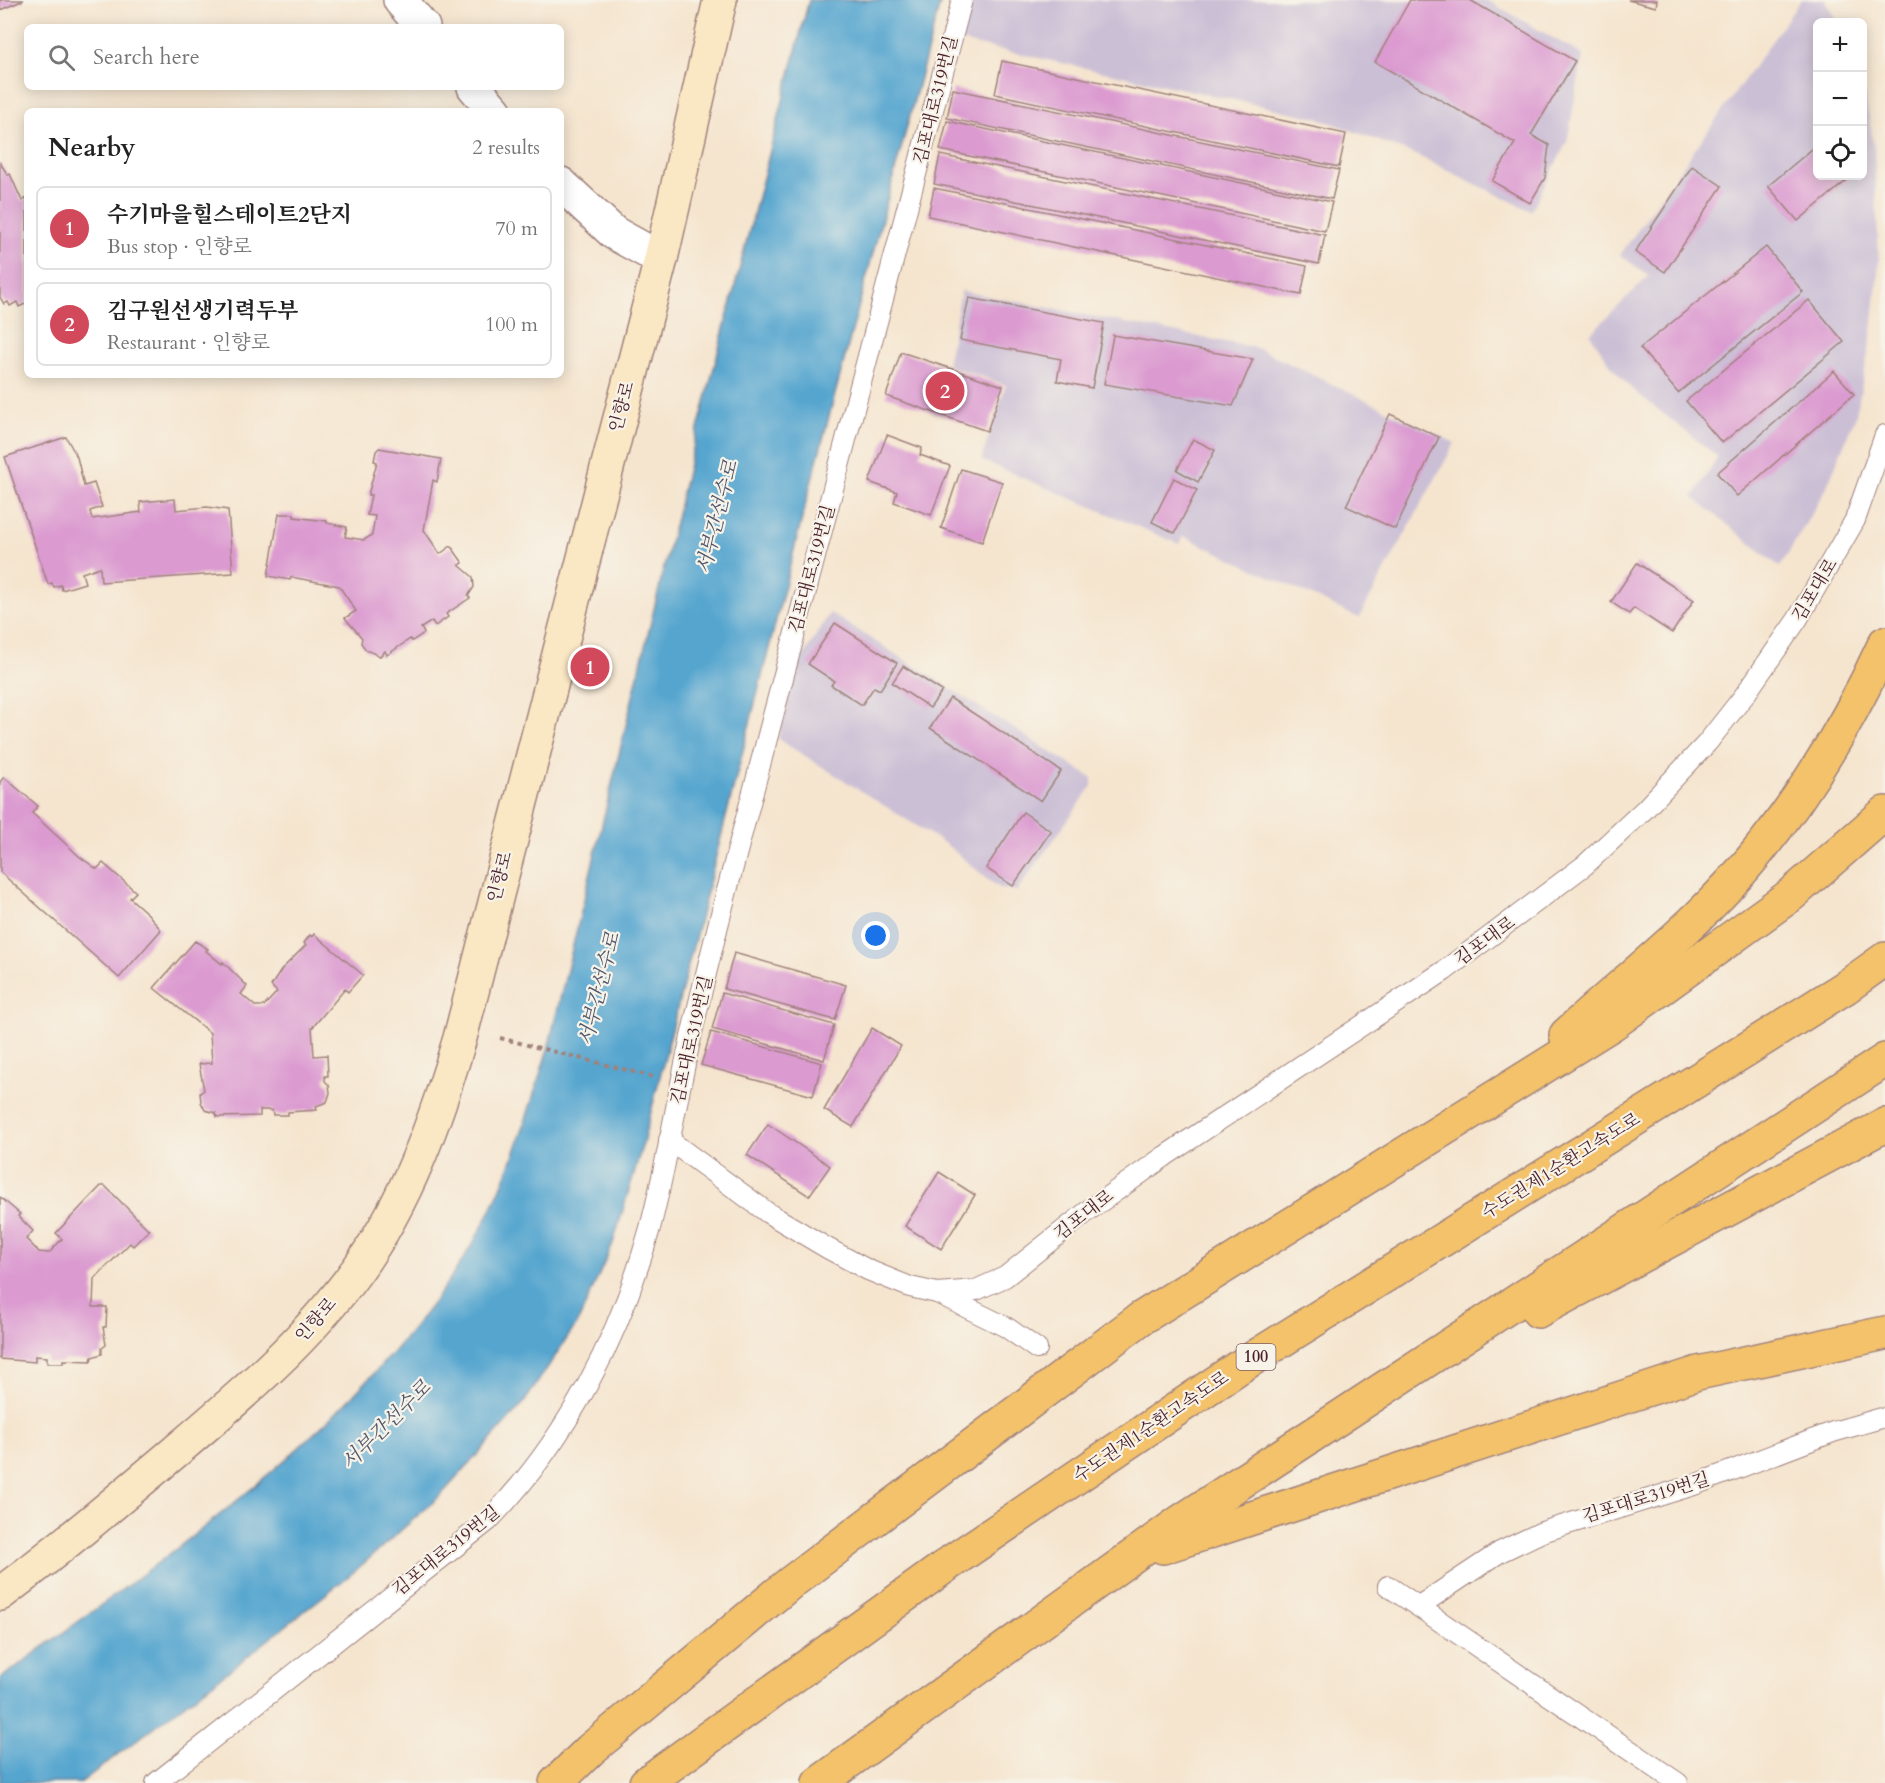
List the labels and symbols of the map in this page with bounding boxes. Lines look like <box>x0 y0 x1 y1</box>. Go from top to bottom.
street label: 김포대로319번길 <box>908 33 964 167</box>
pin: 2 <box>926 368 964 414</box>
street label: 인향로 <box>603 379 641 435</box>
water label: 서부간선수로 <box>690 457 744 577</box>
street label: 김포대로319번길 <box>783 502 841 636</box>
street label: 김포대로 <box>1786 554 1844 626</box>
pin: 1 <box>570 644 610 690</box>
street label: 인향로 <box>482 849 518 905</box>
street label: 김포대로 <box>1450 910 1520 972</box>
your location <box>861 921 890 950</box>
water label: 서부간선수로 <box>572 929 626 1049</box>
street label: 김포대로319번길 <box>665 973 719 1107</box>
street label: 수도권제1순환고속도로 <box>1477 1107 1645 1225</box>
street label: 김포대로 <box>1049 1184 1119 1246</box>
street label: 인향로 <box>289 1292 343 1348</box>
road number: 100 <box>1236 1344 1276 1370</box>
street label: 수도권제1순환고속도로 <box>1068 1365 1234 1489</box>
water label: 서부간선수로 <box>335 1374 437 1476</box>
street label: 김포대로319번길 <box>1579 1467 1713 1529</box>
street label: 김포대로319번길 <box>387 1500 505 1602</box>

